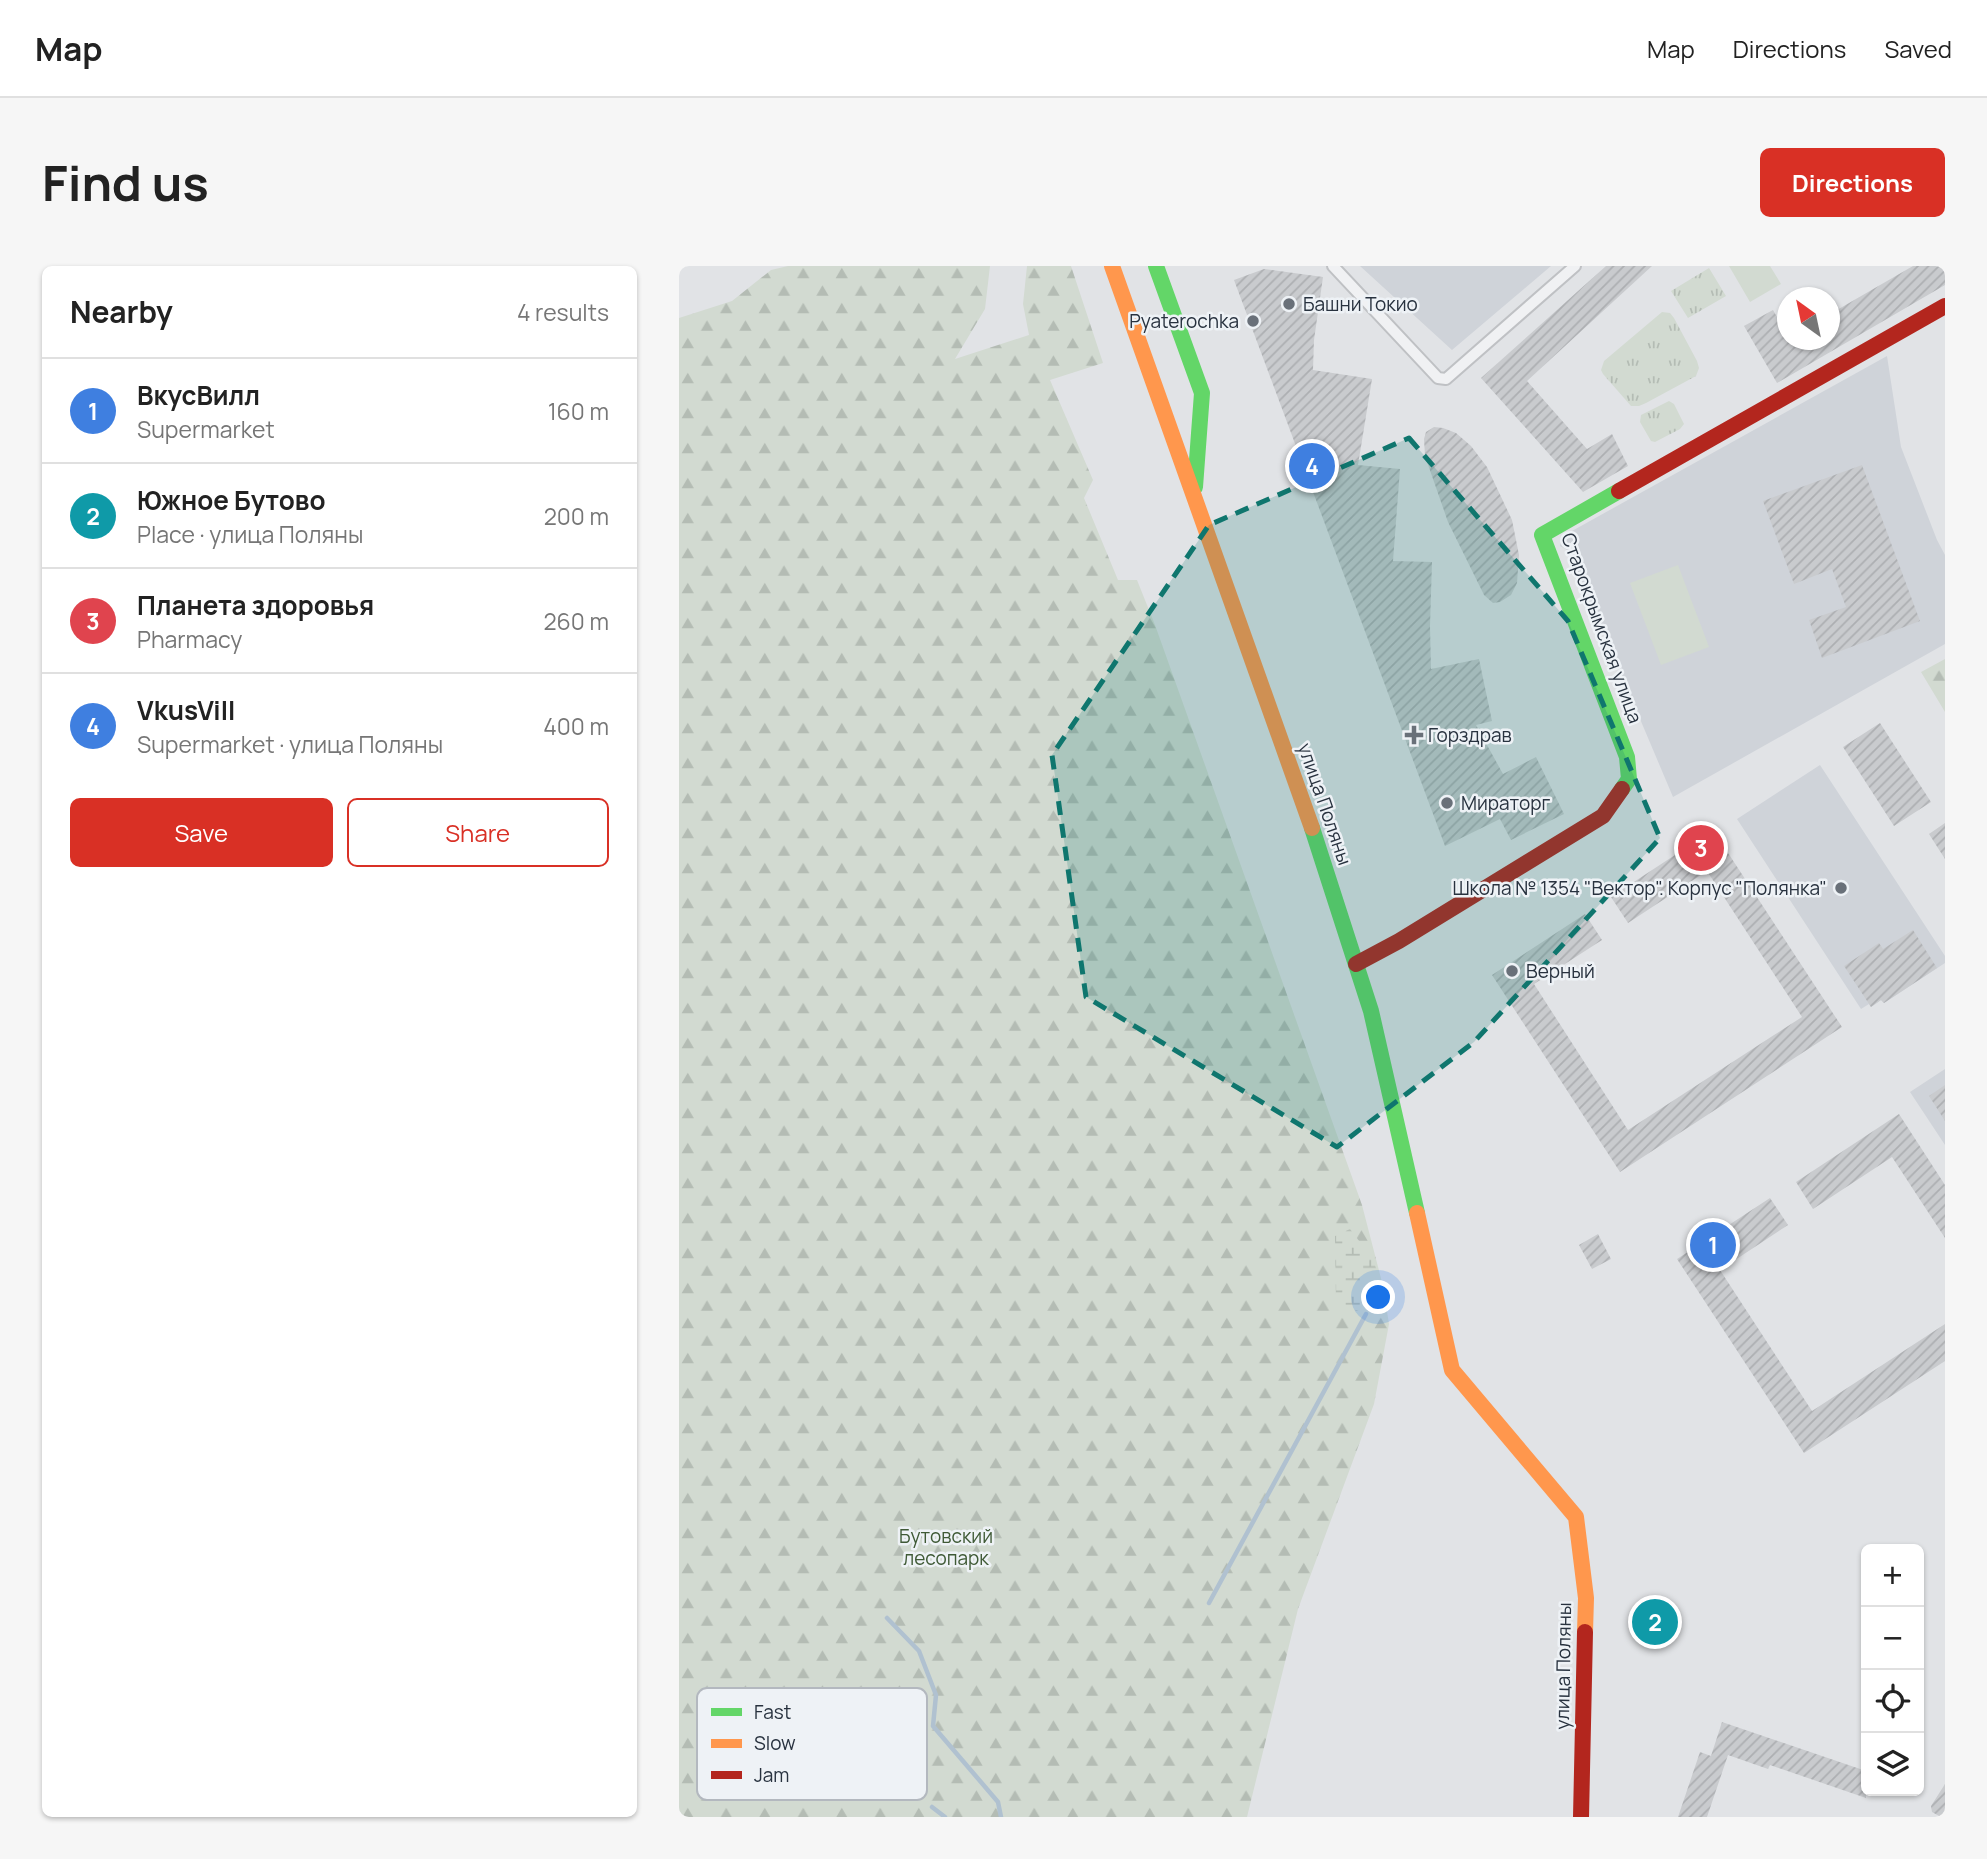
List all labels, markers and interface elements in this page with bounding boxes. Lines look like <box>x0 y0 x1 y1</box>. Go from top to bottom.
text: Map <box>35 26 103 71</box>
text: Map <box>1647 32 1695 65</box>
text: Directions <box>1733 32 1846 65</box>
text: Saved <box>1884 32 1952 65</box>
button: Directions <box>1760 148 1945 217</box>
text: Find us <box>42 149 209 216</box>
north arrow <box>1777 287 1840 350</box>
text: Nearby <box>70 291 173 332</box>
place label: Башни Токио <box>1303 291 1418 317</box>
text: 4 results <box>517 296 609 328</box>
marker: Башни Токио <box>1281 296 1297 312</box>
place label: Pyaterochka <box>1129 308 1239 334</box>
marker: Pyaterochka <box>1245 313 1261 329</box>
text: ВкусВилл <box>137 377 260 413</box>
text: 1 <box>88 395 98 427</box>
text: 160 m <box>548 395 609 427</box>
text: Supermarket <box>137 413 275 445</box>
pin: 4 <box>1289 440 1335 492</box>
text: Южное Бутово <box>137 482 325 518</box>
text: 2 <box>86 500 100 532</box>
text: 200 m <box>544 500 609 532</box>
text: Place · улица Поляны <box>137 518 363 550</box>
street label: Старокрымская улица <box>1555 529 1649 727</box>
text: Планета здоровья <box>137 587 374 623</box>
text: 3 <box>86 605 100 637</box>
text: 260 m <box>543 605 609 637</box>
text: Pharmacy <box>137 623 242 655</box>
text: VkusVill <box>137 692 235 728</box>
text: 4 <box>86 710 100 742</box>
text: 400 m <box>543 710 609 742</box>
place label: Горздрав <box>1428 722 1512 748</box>
marker: Горздрав <box>1406 727 1422 743</box>
text: Supermarket · улица Поляны <box>137 728 443 760</box>
street label: улица Поляны <box>1292 740 1358 868</box>
place label: Мираторг <box>1461 790 1551 816</box>
marker: Мираторг <box>1439 795 1455 811</box>
button: Save <box>70 798 333 867</box>
button: Share <box>347 798 609 867</box>
pin: 3 <box>1678 822 1724 874</box>
place label: Школа № 1354 "Вектор". Корпус "Полянка" <box>1452 875 1827 901</box>
marker: Школа № 1354 "Вектор". Корпус "Полянка" <box>1833 880 1849 896</box>
place label: Верный <box>1526 958 1595 984</box>
marker: Верный <box>1504 963 1520 979</box>
pin: 1 <box>1690 1219 1736 1271</box>
your location <box>1361 1280 1395 1314</box>
park label: Бутовский лесопарк <box>899 1523 993 1571</box>
map controls <box>1861 1544 1924 1796</box>
button: + <box>1861 1544 1924 1607</box>
pin: 2 <box>1632 1596 1678 1648</box>
street label: улица Поляны <box>1549 1602 1577 1730</box>
button: − <box>1861 1607 1924 1670</box>
button: locate <box>1861 1670 1924 1733</box>
legend <box>697 1688 927 1800</box>
text: Fast <box>754 1699 791 1725</box>
text: Slow <box>754 1730 796 1756</box>
button: layers <box>1861 1733 1924 1796</box>
text: Jam <box>754 1762 789 1788</box>

